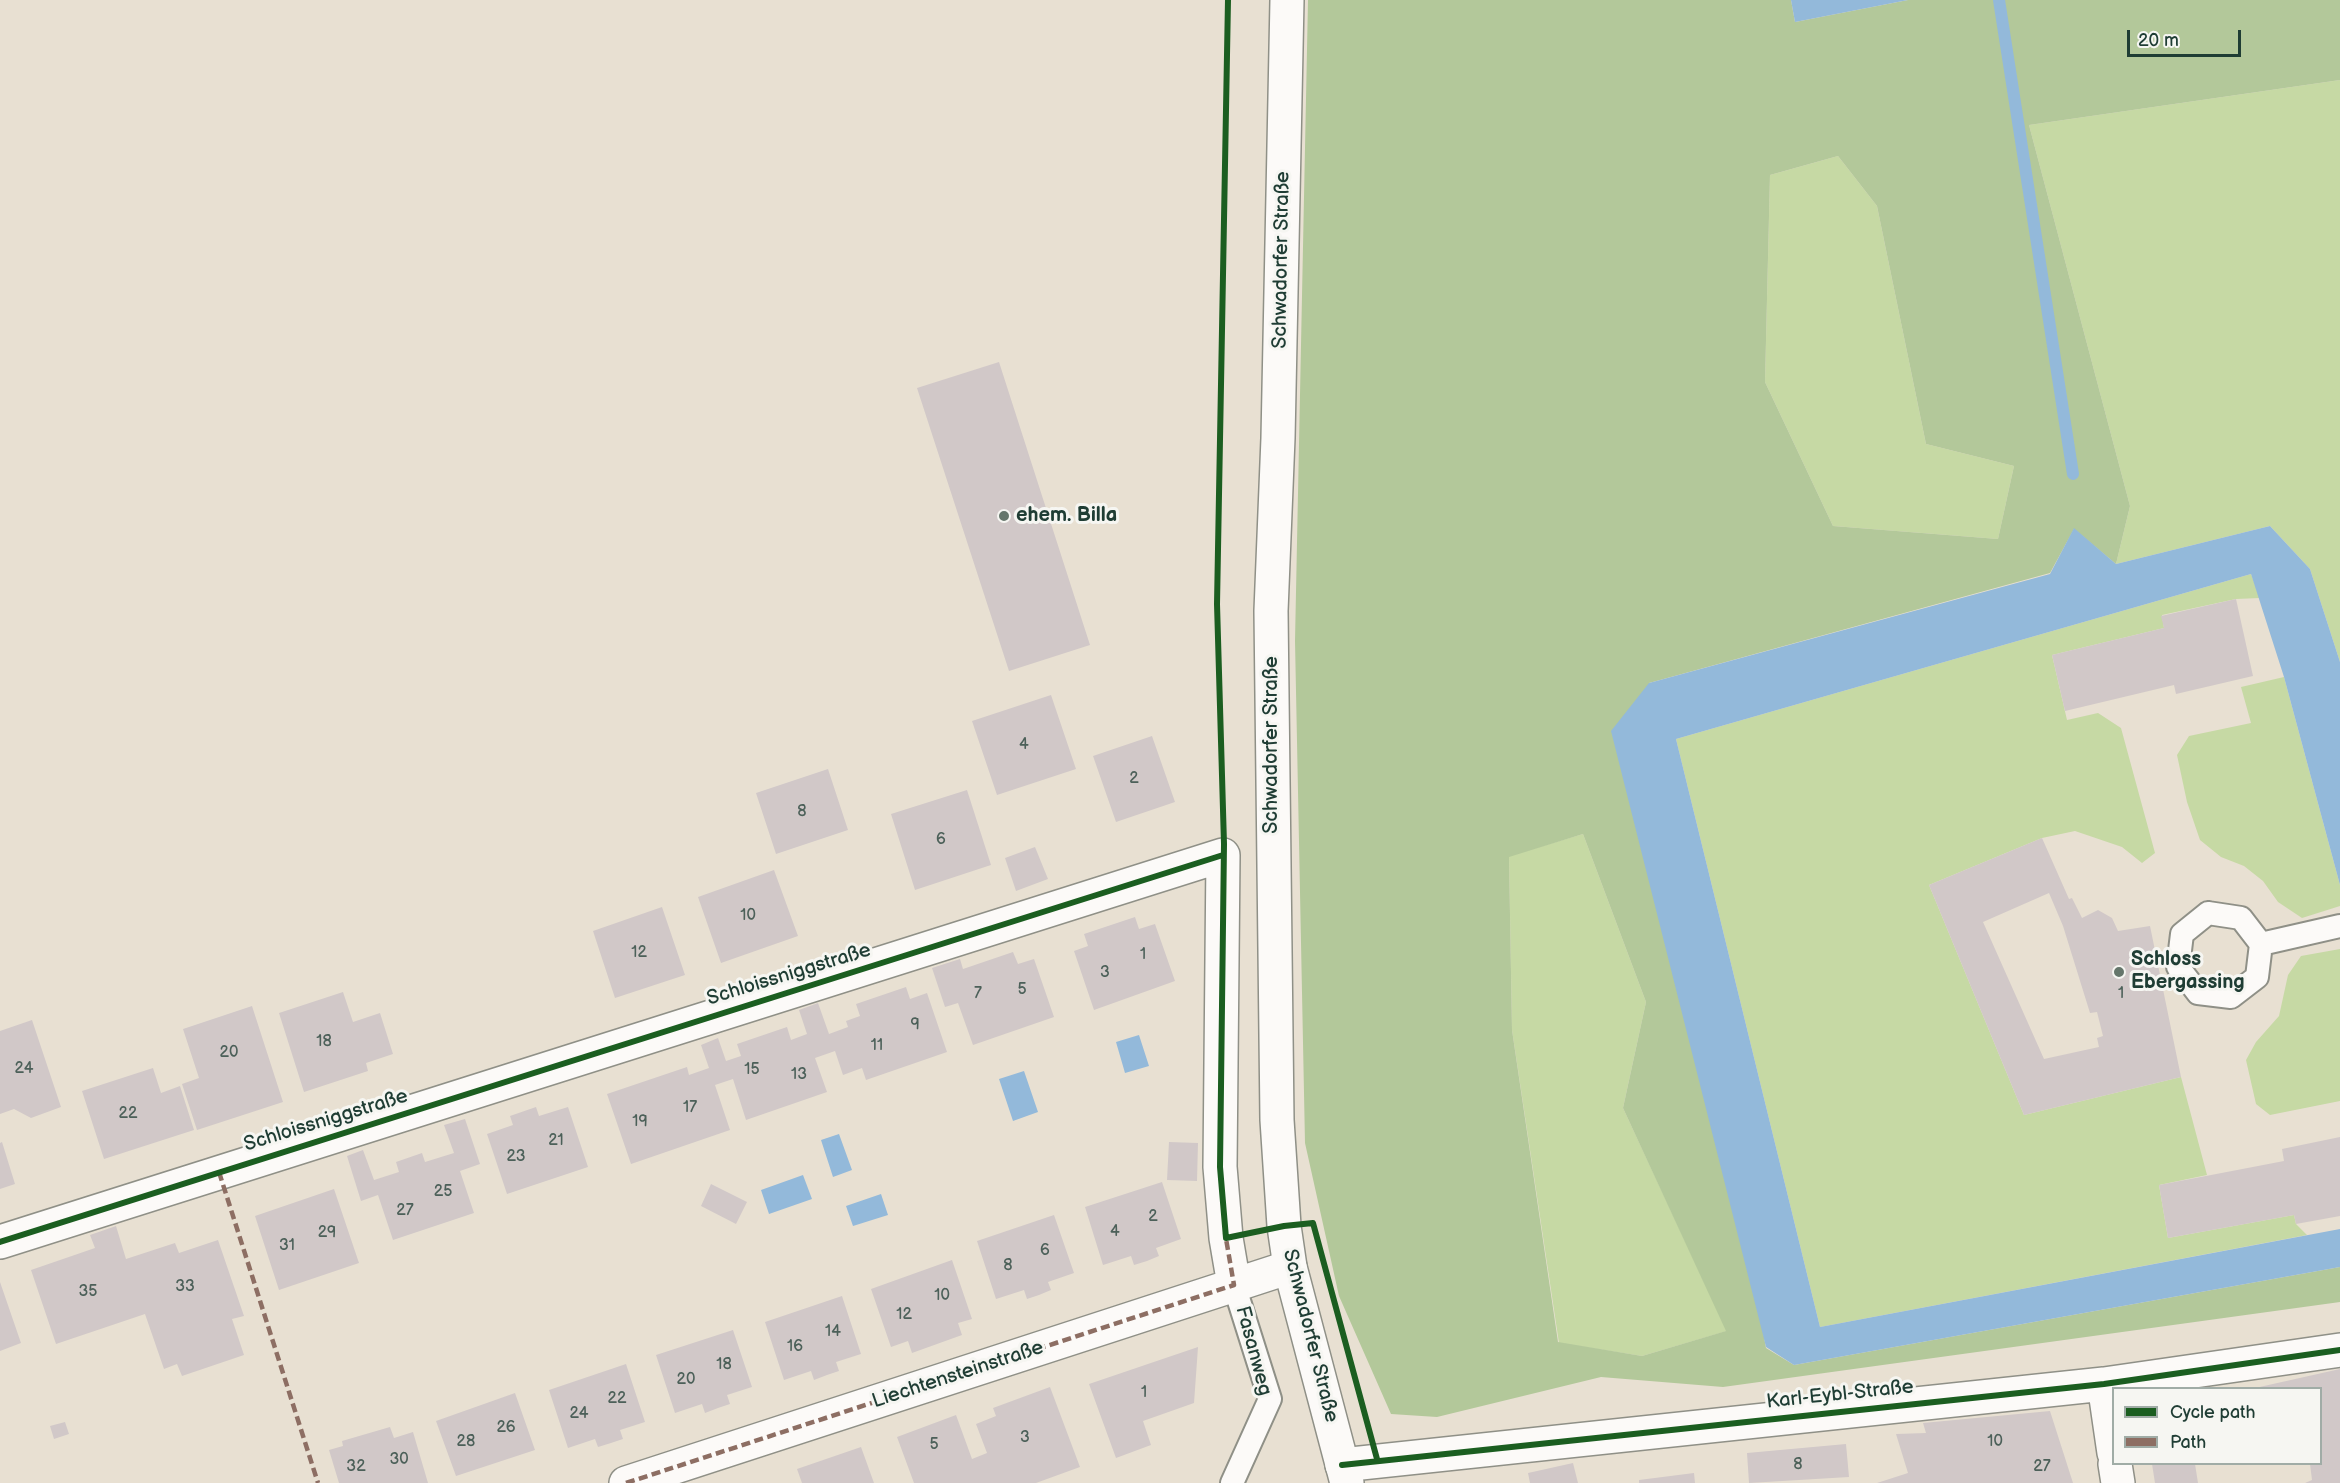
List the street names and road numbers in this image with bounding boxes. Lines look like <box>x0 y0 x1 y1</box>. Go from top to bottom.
street label: Schwadorfer Straße <box>1268 171 1296 349</box>
street label: Schwadorfer Straße <box>1260 656 1284 834</box>
street label: Schloissniggstraße <box>704 939 874 1011</box>
street label: Schloissniggstraße <box>241 1085 411 1157</box>
street label: Schwadorfer Straße <box>1277 1247 1343 1425</box>
street label: Fasanweg <box>1230 1304 1276 1398</box>
street label: Liechtensteinstraße <box>869 1336 1047 1414</box>
street label: Karl-Eybl-Straße <box>1765 1375 1915 1415</box>

